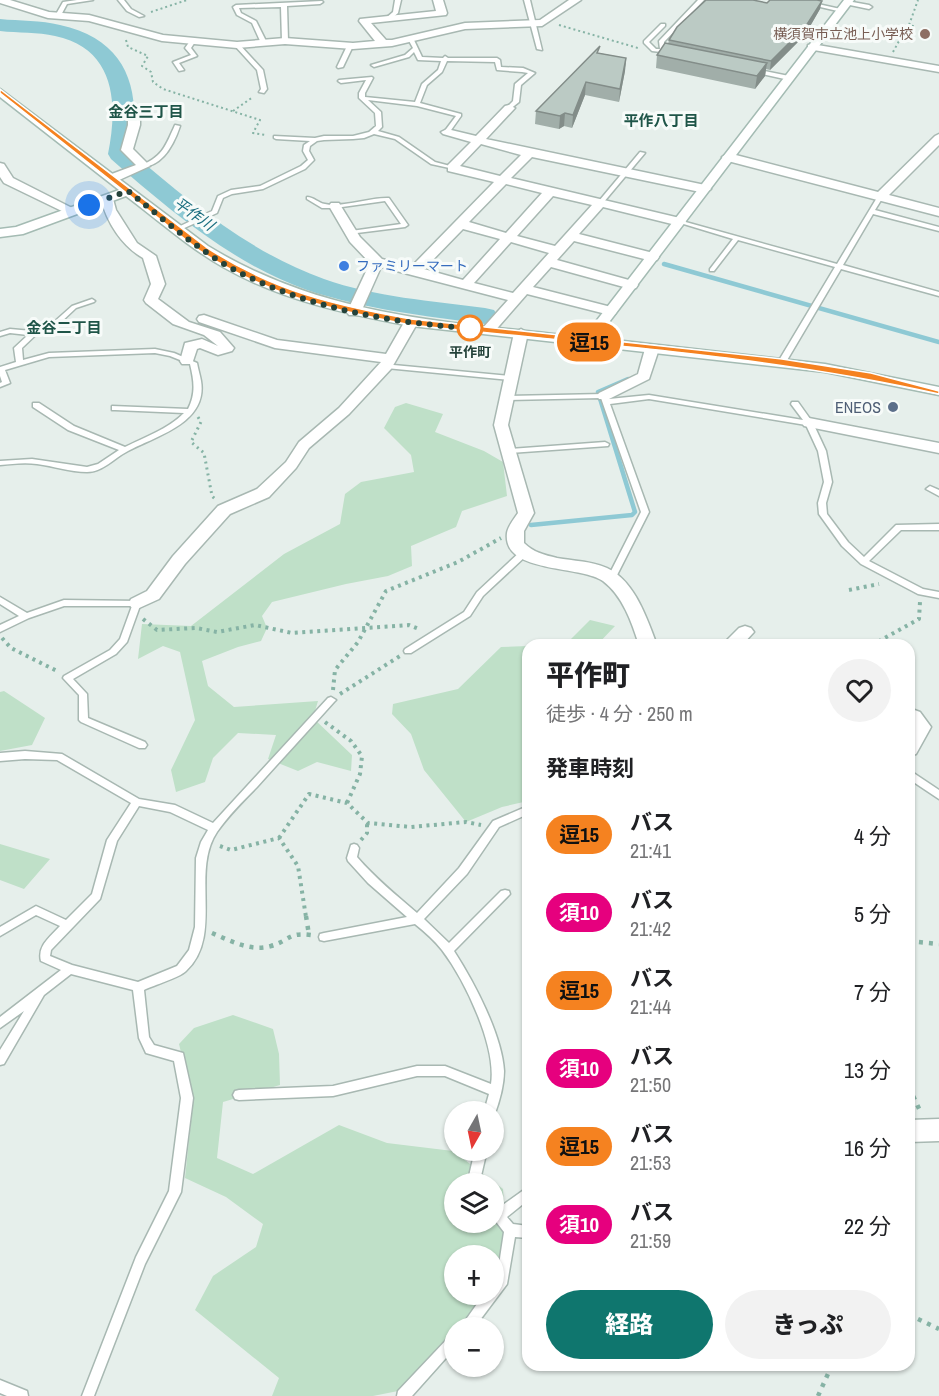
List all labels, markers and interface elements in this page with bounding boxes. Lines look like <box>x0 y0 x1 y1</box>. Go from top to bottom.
place label: 横須賀市立池上小学校 <box>773 25 913 43</box>
marker: 横須賀市立池上小学校 <box>918 27 932 41</box>
district label: 金谷三丁目 <box>108 101 184 122</box>
district label: 平作八丁目 <box>623 110 699 131</box>
your location <box>74 190 104 220</box>
water label: 平作川 <box>170 192 220 236</box>
place label: ファミリーマート <box>356 257 468 275</box>
marker: ファミリーマート <box>337 259 351 273</box>
marker: 平作町 <box>457 315 483 341</box>
district label: 金谷二丁目 <box>26 317 102 338</box>
line badge: 逗15 <box>554 322 624 362</box>
text: 逗15 <box>569 328 609 357</box>
place label: 平作町 <box>449 343 491 361</box>
place label: ENEOS <box>835 396 881 418</box>
marker: ENEOS <box>886 400 900 414</box>
text: 平作町 <box>546 656 630 694</box>
button: heart <box>828 659 891 722</box>
text: 徒歩 · 4 分 · 250 m <box>546 700 693 727</box>
text: 発車時刻 <box>546 753 634 783</box>
text: バス <box>630 807 674 837</box>
text: 逗15 <box>559 820 599 849</box>
text: 4 分 <box>854 821 891 851</box>
text: 21:41 <box>630 837 671 864</box>
text: バス <box>630 885 674 915</box>
text: 須10 <box>559 898 599 927</box>
text: 5 分 <box>854 899 891 929</box>
text: 21:42 <box>630 915 671 942</box>
text: バス <box>630 963 674 993</box>
text: 逗15 <box>559 976 599 1005</box>
text: 7 分 <box>854 977 891 1007</box>
text: 21:44 <box>630 993 671 1020</box>
text: バス <box>630 1041 674 1071</box>
text: 須10 <box>559 1054 599 1083</box>
text: 13 分 <box>844 1055 891 1085</box>
text: 21:50 <box>630 1071 671 1098</box>
north arrow <box>444 1101 504 1161</box>
map controls <box>444 1101 504 1377</box>
text: バス <box>630 1119 674 1149</box>
text: 逗15 <box>559 1132 599 1161</box>
text: 16 分 <box>844 1133 891 1163</box>
text: 21:53 <box>630 1149 671 1176</box>
button: layers <box>444 1173 504 1233</box>
text: バス <box>630 1197 674 1227</box>
text: 須10 <box>559 1210 599 1239</box>
text: 22 分 <box>844 1211 891 1241</box>
text: 21:59 <box>630 1227 671 1254</box>
button: + <box>444 1245 504 1305</box>
button: 経路 <box>546 1290 713 1359</box>
button: きっぷ <box>725 1290 891 1359</box>
button: − <box>444 1317 504 1377</box>

